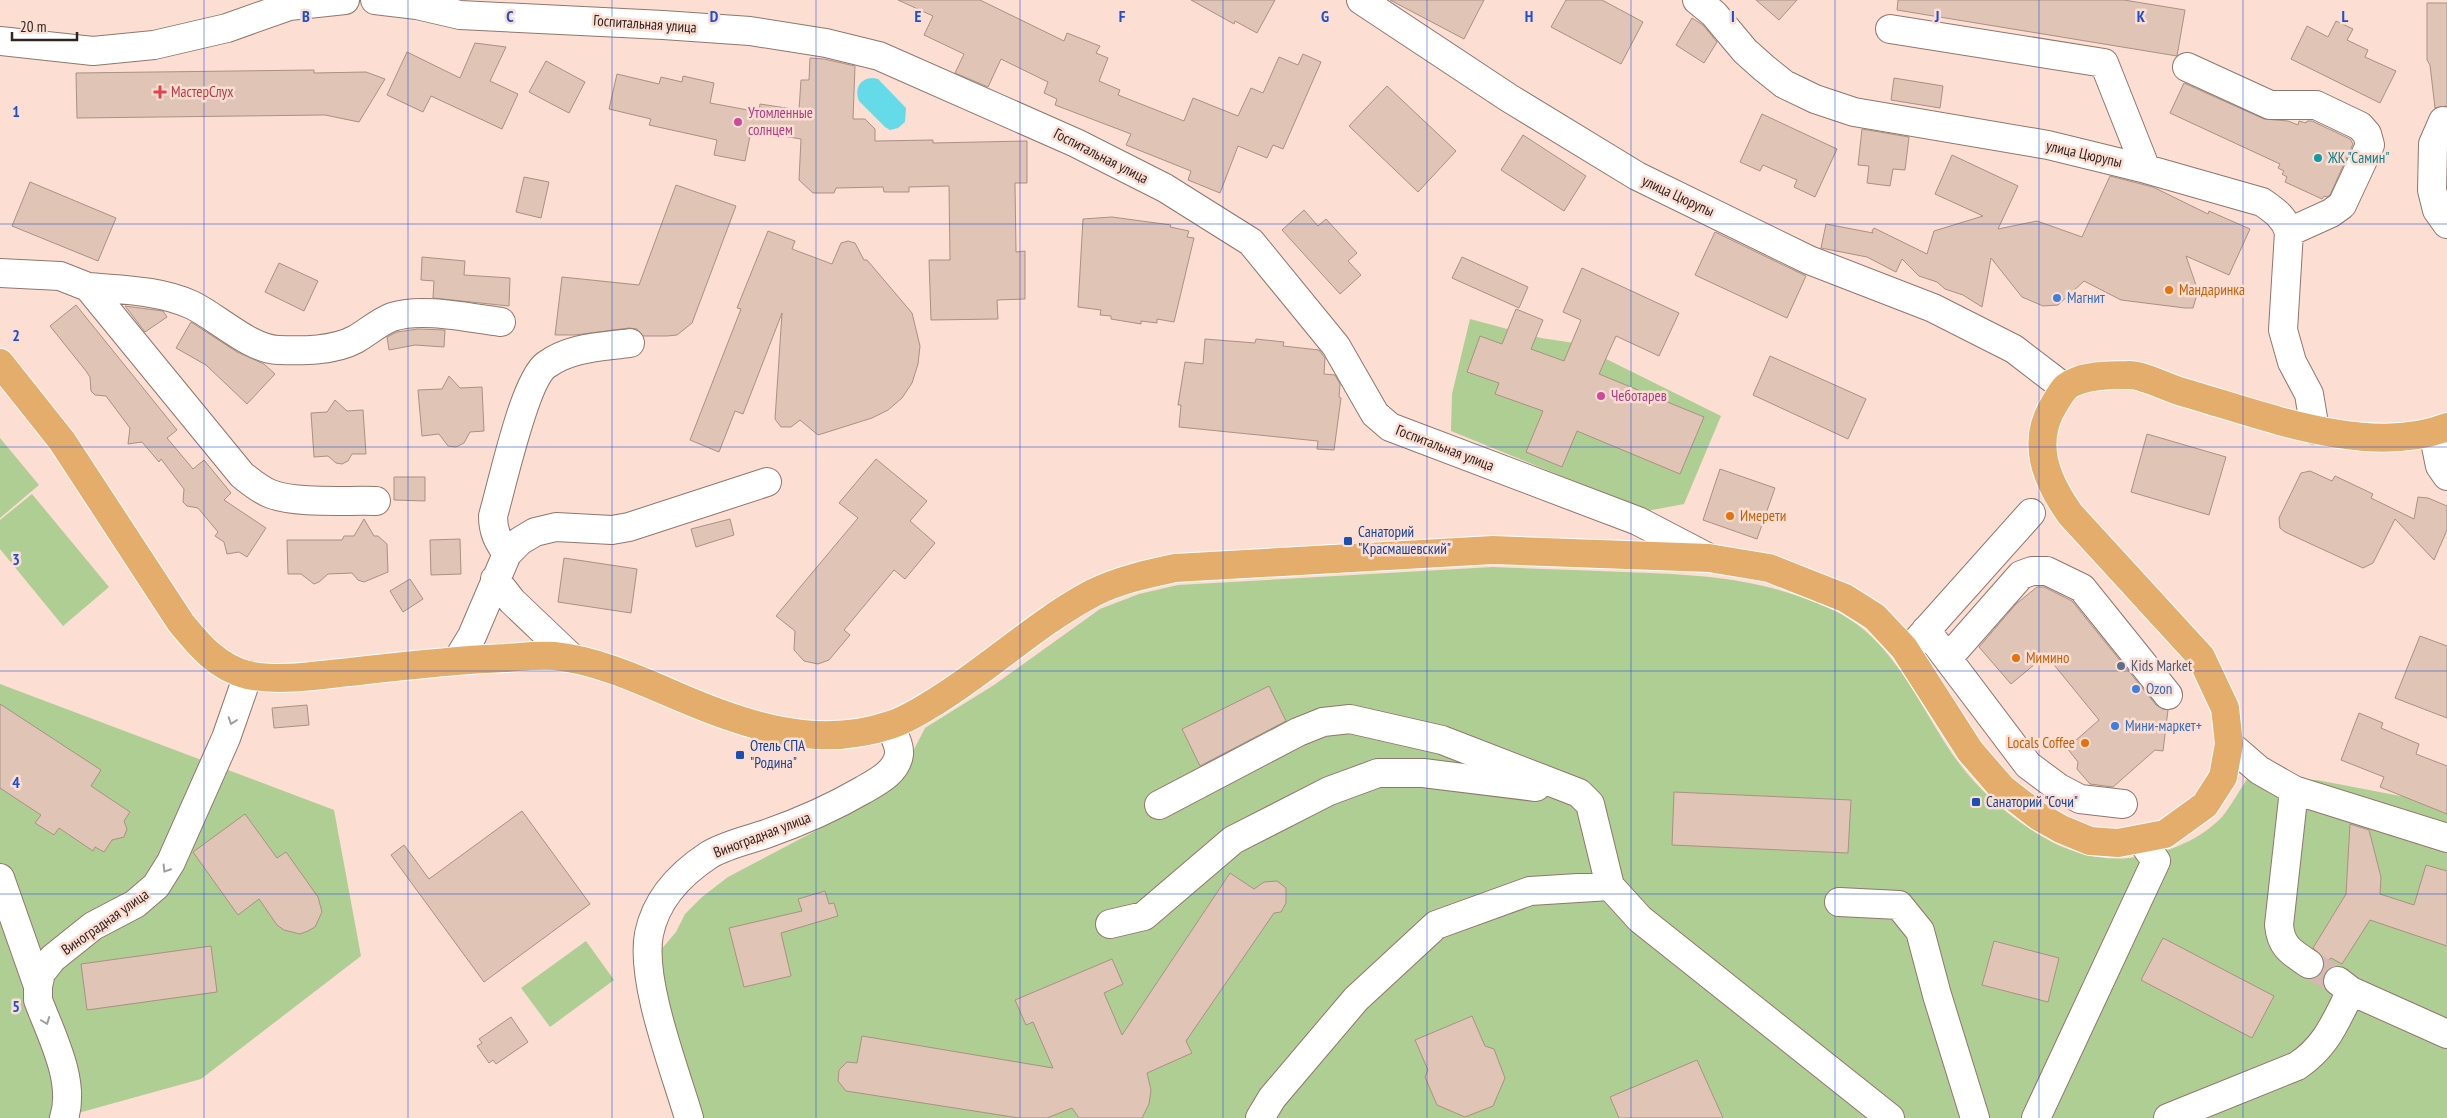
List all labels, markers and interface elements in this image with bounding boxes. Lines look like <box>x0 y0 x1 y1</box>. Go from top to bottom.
text: B <box>302 6 310 26</box>
text: C <box>506 6 514 26</box>
text: D <box>710 6 719 26</box>
text: E <box>915 6 922 26</box>
text: F <box>1119 6 1126 26</box>
text: G <box>1321 6 1329 26</box>
text: H <box>1525 6 1533 26</box>
text: I <box>1731 6 1735 26</box>
text: J <box>1934 6 1939 26</box>
text: K <box>2137 6 2146 26</box>
text: L <box>2342 6 2349 26</box>
scale bar <box>12 10 78 42</box>
street label: Госпитальная улица <box>593 10 697 37</box>
text: 20 m <box>20 17 46 36</box>
place label: МастерСлух <box>171 82 233 101</box>
marker: МастерСлух <box>153 85 167 99</box>
text: 1 <box>12 101 20 121</box>
place label: Утомленные солнцем <box>748 103 813 139</box>
marker: Утомленные солнцем <box>732 116 744 128</box>
street label: Госпитальная улица <box>1051 124 1152 188</box>
street label: улица Цюрупы <box>2044 136 2124 171</box>
place label: ЖК "Самин" <box>2327 148 2389 167</box>
marker: ЖК "Самин" <box>2312 152 2324 164</box>
street label: улица Цюрупы <box>1639 171 1717 221</box>
place label: Мандаринка <box>2179 280 2245 299</box>
marker: Мандаринка <box>2163 284 2175 296</box>
place label: Магнит <box>2067 288 2105 307</box>
marker: Магнит <box>2051 292 2063 304</box>
text: 2 <box>12 325 20 345</box>
place label: Чеботарев <box>1611 386 1667 405</box>
marker: Чеботарев <box>1595 390 1607 402</box>
street label: Госпитальная улица <box>1393 420 1497 475</box>
place label: Имерети <box>1740 506 1786 525</box>
marker: Имерети <box>1724 510 1736 522</box>
place label: Санаторий "Красмашевский" <box>1358 522 1451 558</box>
marker: Санаторий "Красмашевский" <box>1342 535 1354 547</box>
text: 3 <box>12 549 20 569</box>
place label: Мимино <box>2026 648 2070 667</box>
marker: Мимино <box>2010 652 2022 664</box>
place label: Kids Market <box>2131 656 2192 675</box>
marker: Kids Market <box>2115 660 2127 672</box>
place label: Ozon <box>2146 679 2172 698</box>
marker: Ozon <box>2130 683 2142 695</box>
one-way arrow <box>228 716 238 724</box>
place label: Мини-маркет+ <box>2125 716 2202 735</box>
marker: Мини-маркет+ <box>2109 720 2121 732</box>
place label: Locals Coffee <box>2007 733 2075 752</box>
place label: Отель СПА "Родина" <box>750 736 806 772</box>
marker: Locals Coffee <box>2079 737 2091 749</box>
marker: Отель СПА "Родина" <box>734 749 746 761</box>
text: 4 <box>12 772 20 792</box>
place label: Санаторий "Сочи" <box>1986 792 2078 811</box>
marker: Санаторий "Сочи" <box>1970 796 1982 808</box>
street label: Виноградная улица <box>711 807 813 862</box>
one-way arrow <box>163 864 173 873</box>
street label: Виноградная улица <box>57 884 152 959</box>
text: 5 <box>12 996 20 1016</box>
one-way arrow <box>40 1016 50 1025</box>

